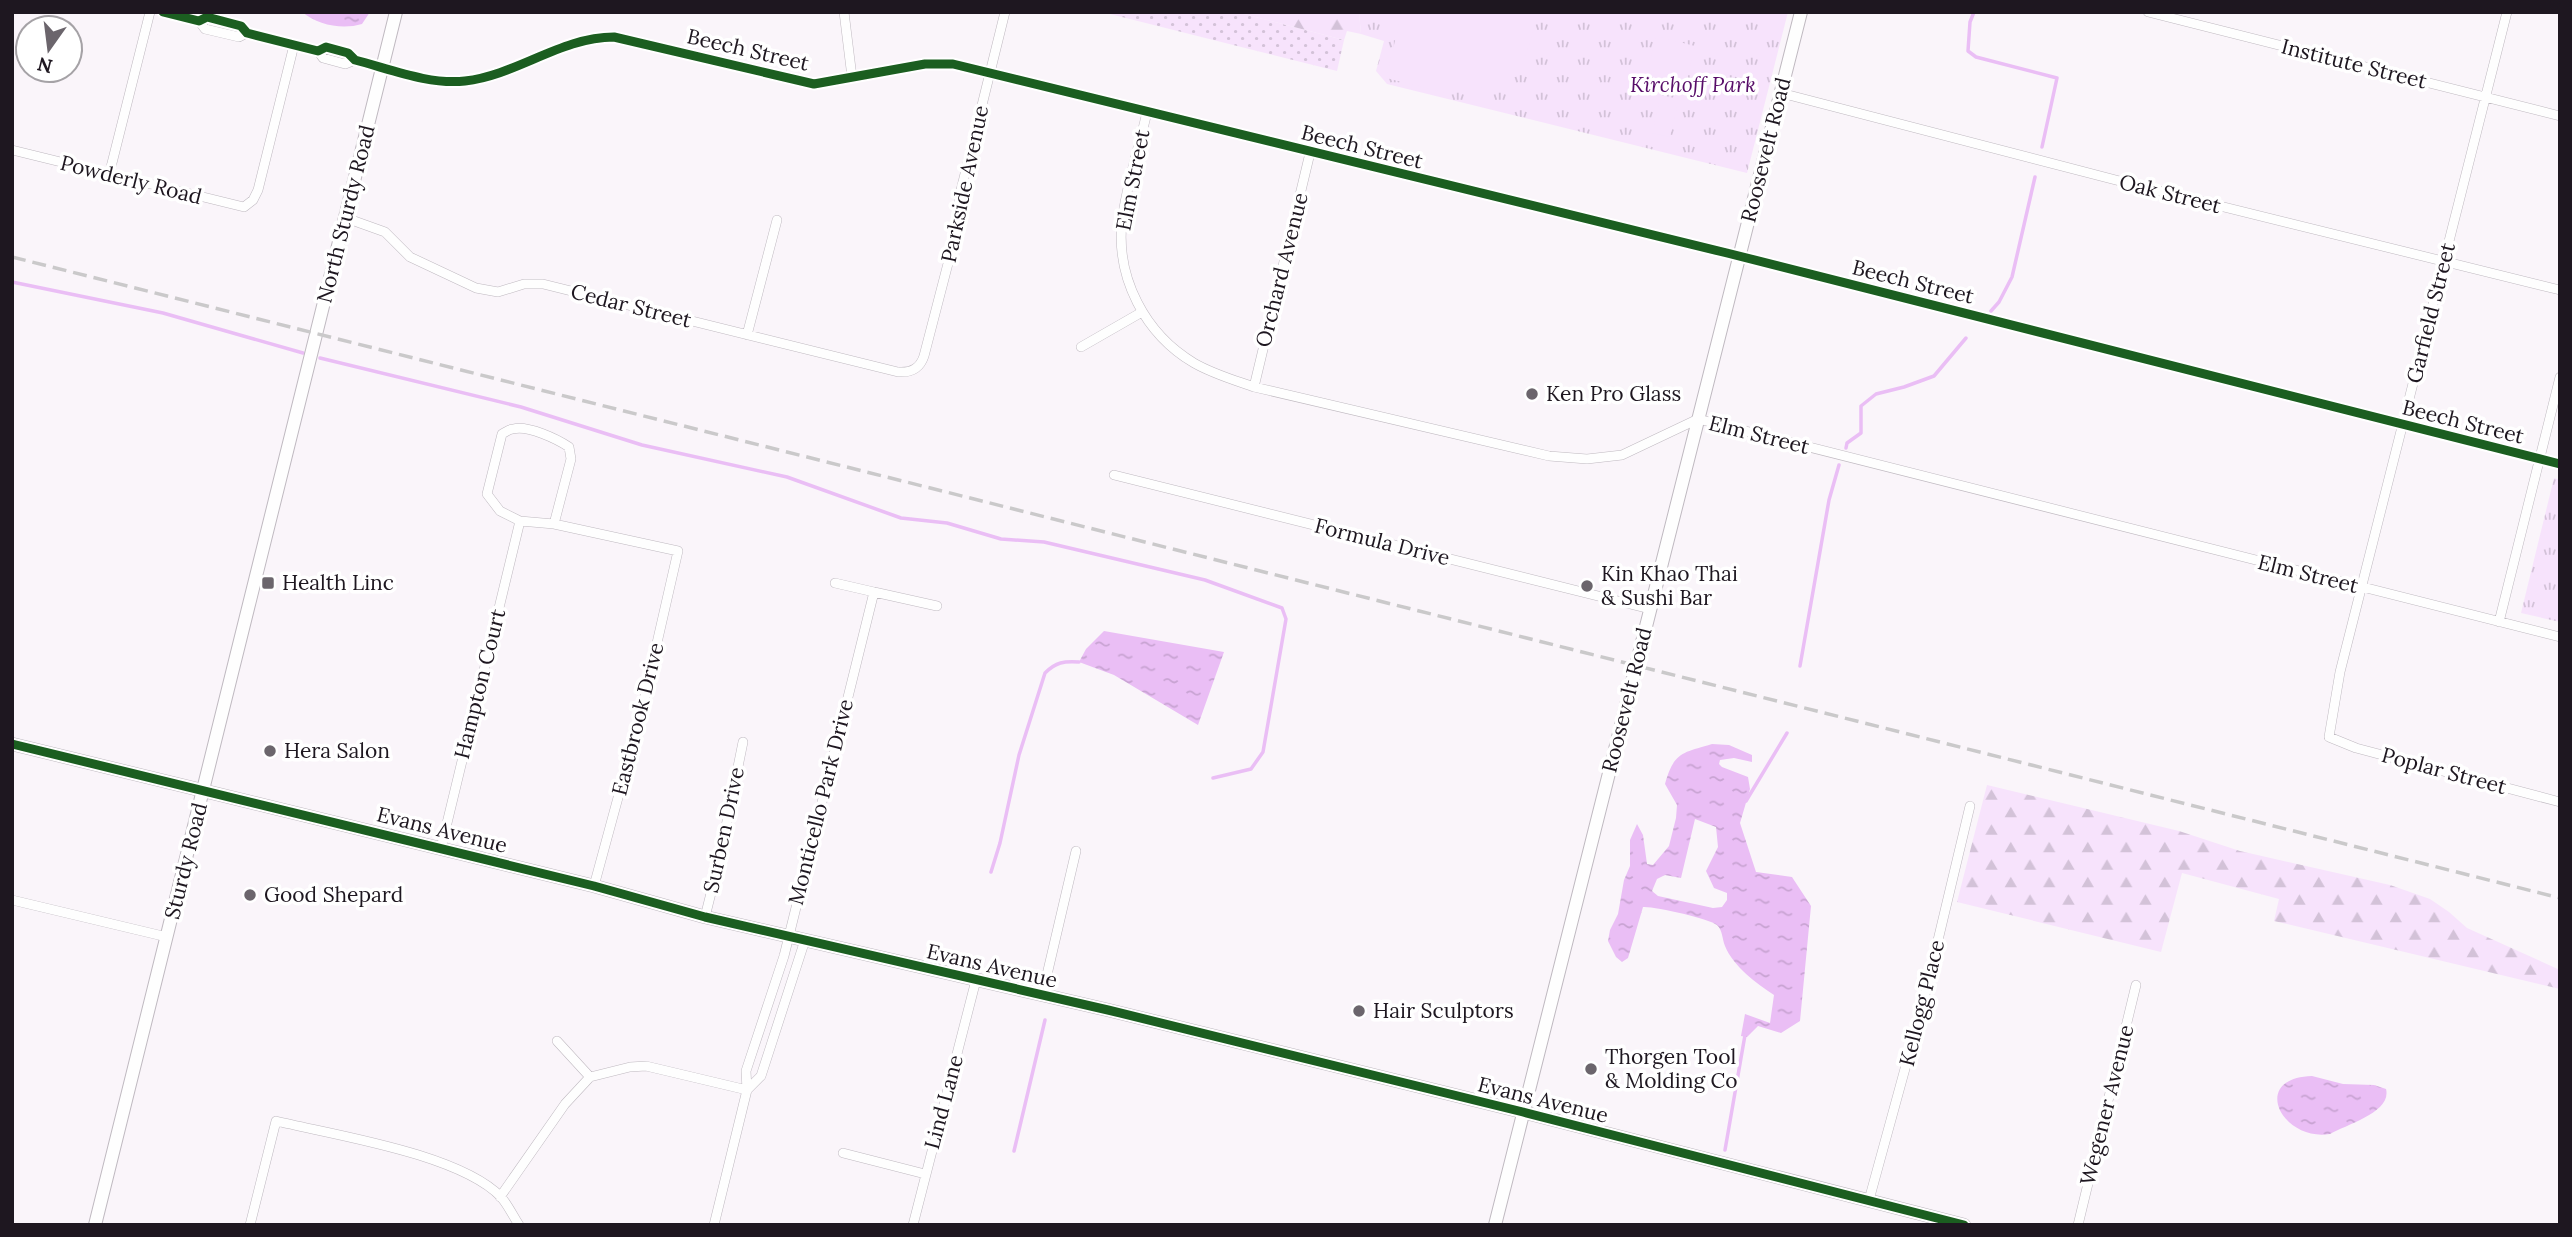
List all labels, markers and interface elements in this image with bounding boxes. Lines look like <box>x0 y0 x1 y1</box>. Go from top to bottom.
north arrow <box>14 14 84 84</box>
street label: Beech Street <box>684 22 813 77</box>
street label: Institute Street <box>2279 32 2430 95</box>
text: N <box>35 52 55 79</box>
park label: Kirchoff Park <box>1630 71 1756 98</box>
street label: Roosevelt Road <box>1734 75 1797 225</box>
street label: Parkside Avenue <box>935 103 994 265</box>
street label: Beech Street <box>1298 118 1427 175</box>
street label: North Sturdy Road <box>310 122 381 306</box>
street label: Elm Street <box>1109 126 1156 233</box>
street label: Powderly Road <box>57 149 205 210</box>
street label: Oak Street <box>2116 168 2225 219</box>
street label: Orchard Avenue <box>1249 190 1314 350</box>
street label: Garfield Street <box>2400 239 2461 386</box>
street label: Beech Street <box>1849 253 1978 310</box>
street label: Cedar Street <box>568 277 695 334</box>
place label: Ken Pro Glass <box>1546 380 1681 407</box>
marker: Ken Pro Glass <box>1524 386 1540 402</box>
street label: Beech Street <box>2399 393 2528 450</box>
street label: Elm Street <box>1706 409 1813 460</box>
street label: Formula Drive <box>1312 512 1453 571</box>
street label: Elm Street <box>2255 548 2362 599</box>
place label: Kin Khao Thai & Sushi Bar <box>1601 560 1738 611</box>
place label: Health Linc <box>282 569 394 596</box>
marker: Health Linc <box>260 575 276 591</box>
marker: Kin Khao Thai & Sushi Bar <box>1579 578 1595 594</box>
street label: Hampton Court <box>448 605 511 762</box>
street label: Roosevelt Road <box>1595 625 1658 775</box>
street label: Eastbrook Drive <box>605 640 670 798</box>
street label: Monticello Park Drive <box>782 696 859 908</box>
place label: Hera Salon <box>284 737 390 764</box>
street label: Poplar Street <box>2379 741 2510 800</box>
marker: Hera Salon <box>262 743 278 759</box>
street label: Surben Drive <box>697 765 750 895</box>
street label: Sturdy Road <box>158 800 213 922</box>
street label: Evans Avenue <box>374 800 510 859</box>
place label: Good Shepard <box>264 881 403 908</box>
marker: Good Shepard <box>242 887 258 903</box>
street label: Evans Avenue <box>924 937 1060 994</box>
street label: Kellogg Place <box>1893 937 1950 1069</box>
place label: Hair Sculptors <box>1373 997 1514 1024</box>
marker: Hair Sculptors <box>1351 1003 1367 1019</box>
street label: Wegener Avenue <box>2074 1022 2139 1188</box>
place label: Thorgen Tool & Molding Co <box>1605 1043 1738 1094</box>
street label: Lind Lane <box>918 1052 969 1152</box>
marker: Thorgen Tool & Molding Co <box>1583 1061 1599 1077</box>
street label: Evans Avenue <box>1475 1070 1611 1129</box>

